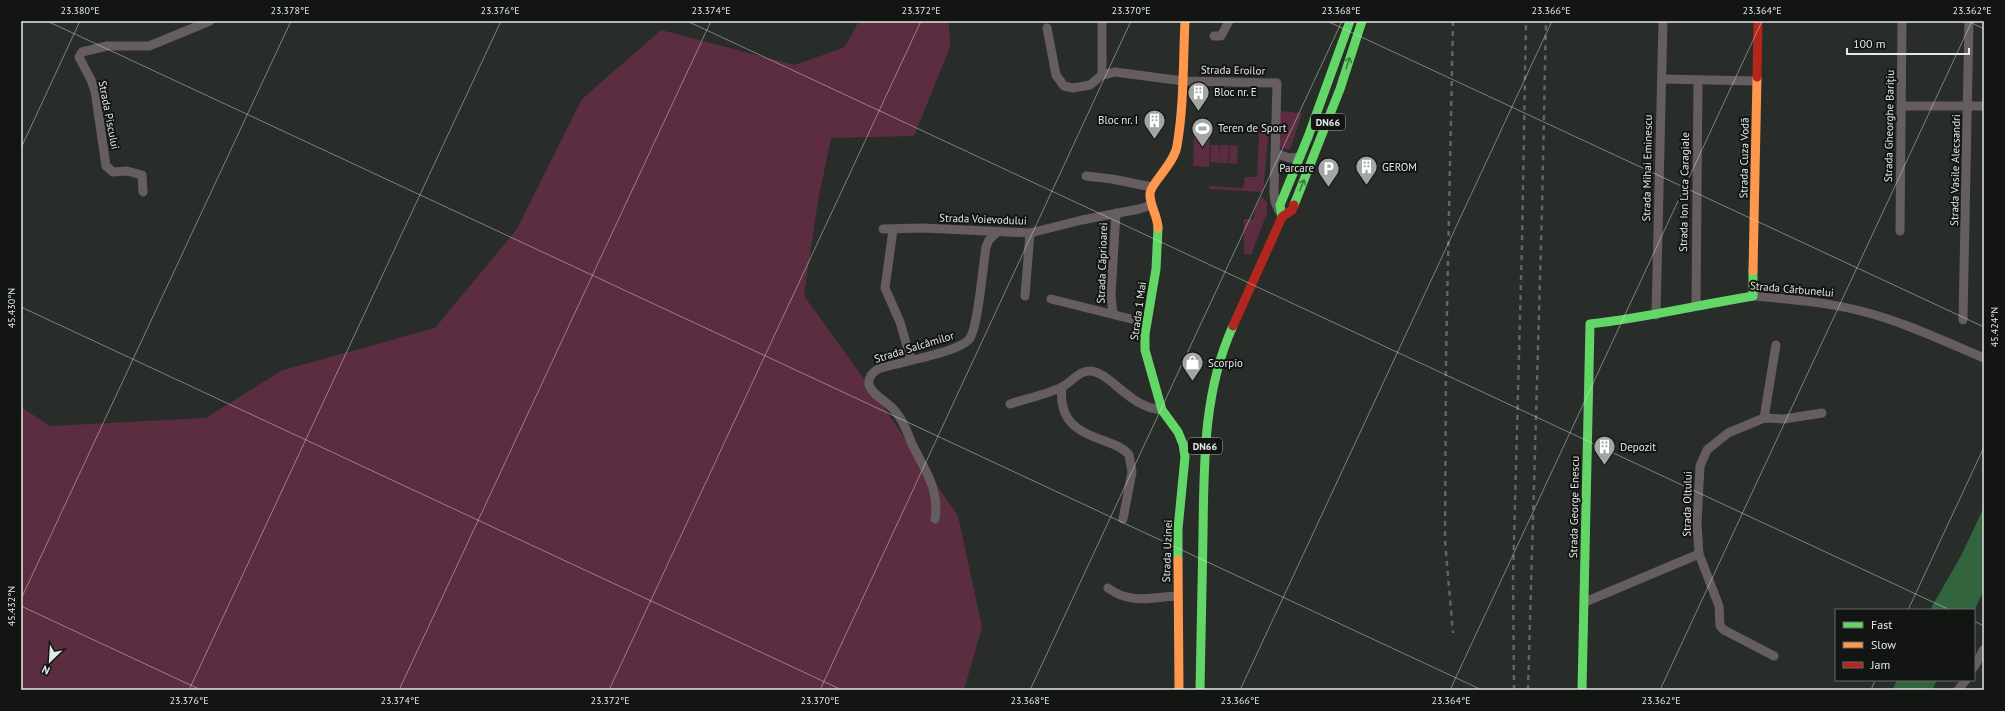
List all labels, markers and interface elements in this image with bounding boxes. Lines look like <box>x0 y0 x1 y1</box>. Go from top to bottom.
text: 23.380°E <box>61 4 100 17</box>
text: 23.378°E <box>271 4 310 17</box>
text: 23.376°E <box>481 4 520 17</box>
text: 23.374°E <box>692 4 731 17</box>
text: 23.372°E <box>902 4 941 17</box>
text: 23.370°E <box>1112 4 1151 17</box>
text: 23.368°E <box>1322 4 1361 17</box>
text: 23.366°E <box>1532 4 1571 17</box>
text: 23.364°E <box>1743 4 1782 17</box>
text: 23.362°E <box>1953 4 1992 17</box>
scale bar <box>1847 30 1969 56</box>
text: 100 m <box>1853 36 1886 51</box>
one-way arrow <box>1345 58 1353 70</box>
street label: Strada Eroilor <box>1201 62 1266 78</box>
street label: Strada Gheorghe Barițiu <box>1881 70 1897 182</box>
street label: Strada Piscului <box>95 79 123 151</box>
building icon: Bloc nr. E <box>1186 79 1212 112</box>
place label: Bloc nr. E <box>1214 85 1257 99</box>
building icon: Bloc nr. I <box>1141 107 1167 140</box>
place label: Bloc nr. I <box>1098 113 1138 127</box>
road number: DN66 <box>1311 114 1345 130</box>
street label: Strada Mihai Eminescu <box>1639 114 1655 222</box>
street label: Strada Vasile Alecsandri <box>1947 114 1963 226</box>
sports icon: Teren de Sport <box>1189 115 1215 148</box>
street label: Strada Cuza Vodă <box>1736 117 1752 199</box>
place label: Teren de Sport <box>1218 121 1287 135</box>
street label: Strada Ion Luca Caragiale <box>1676 132 1692 252</box>
building icon: GEROM <box>1353 154 1379 187</box>
parking icon: Parcare <box>1316 155 1342 188</box>
place label: GEROM <box>1382 160 1417 174</box>
place label: Parcare <box>1279 161 1314 175</box>
one-way arrow <box>1299 179 1307 191</box>
street label: Strada Voievodului <box>939 210 1027 228</box>
street label: Strada Căprioarei <box>1094 222 1110 304</box>
street label: Strada Cărbunelui <box>1749 278 1835 300</box>
street label: Strada 1 Mai <box>1127 281 1149 341</box>
text: 45.430°N <box>5 288 18 328</box>
text: 45.424°N <box>1988 307 2001 347</box>
street label: Strada Salcâmilor <box>872 328 956 366</box>
shop icon: Scorpio <box>1180 350 1206 383</box>
place label: Scorpio <box>1208 356 1243 370</box>
building icon: Depozit <box>1592 434 1618 467</box>
road number: DN66 <box>1188 438 1222 454</box>
place label: Depozit <box>1620 440 1656 454</box>
street label: Strada George Enescu <box>1566 456 1582 558</box>
street label: Strada Oltului <box>1679 471 1695 537</box>
street label: Strada Uzinei <box>1159 519 1175 583</box>
text: 45.432°N <box>5 586 18 626</box>
legend <box>1835 609 1975 681</box>
text: Fast <box>1871 617 1892 632</box>
text: Slow <box>1871 637 1896 652</box>
north arrow <box>30 641 70 681</box>
text: Jam <box>1870 657 1890 672</box>
text: N <box>40 662 52 678</box>
text: 23.376°E <box>170 694 209 707</box>
text: 23.374°E <box>381 694 420 707</box>
text: 23.372°E <box>591 694 630 707</box>
text: 23.370°E <box>801 694 840 707</box>
text: 23.368°E <box>1011 694 1050 707</box>
text: 23.366°E <box>1221 694 1260 707</box>
text: 23.364°E <box>1432 694 1471 707</box>
text: 23.362°E <box>1642 694 1681 707</box>

